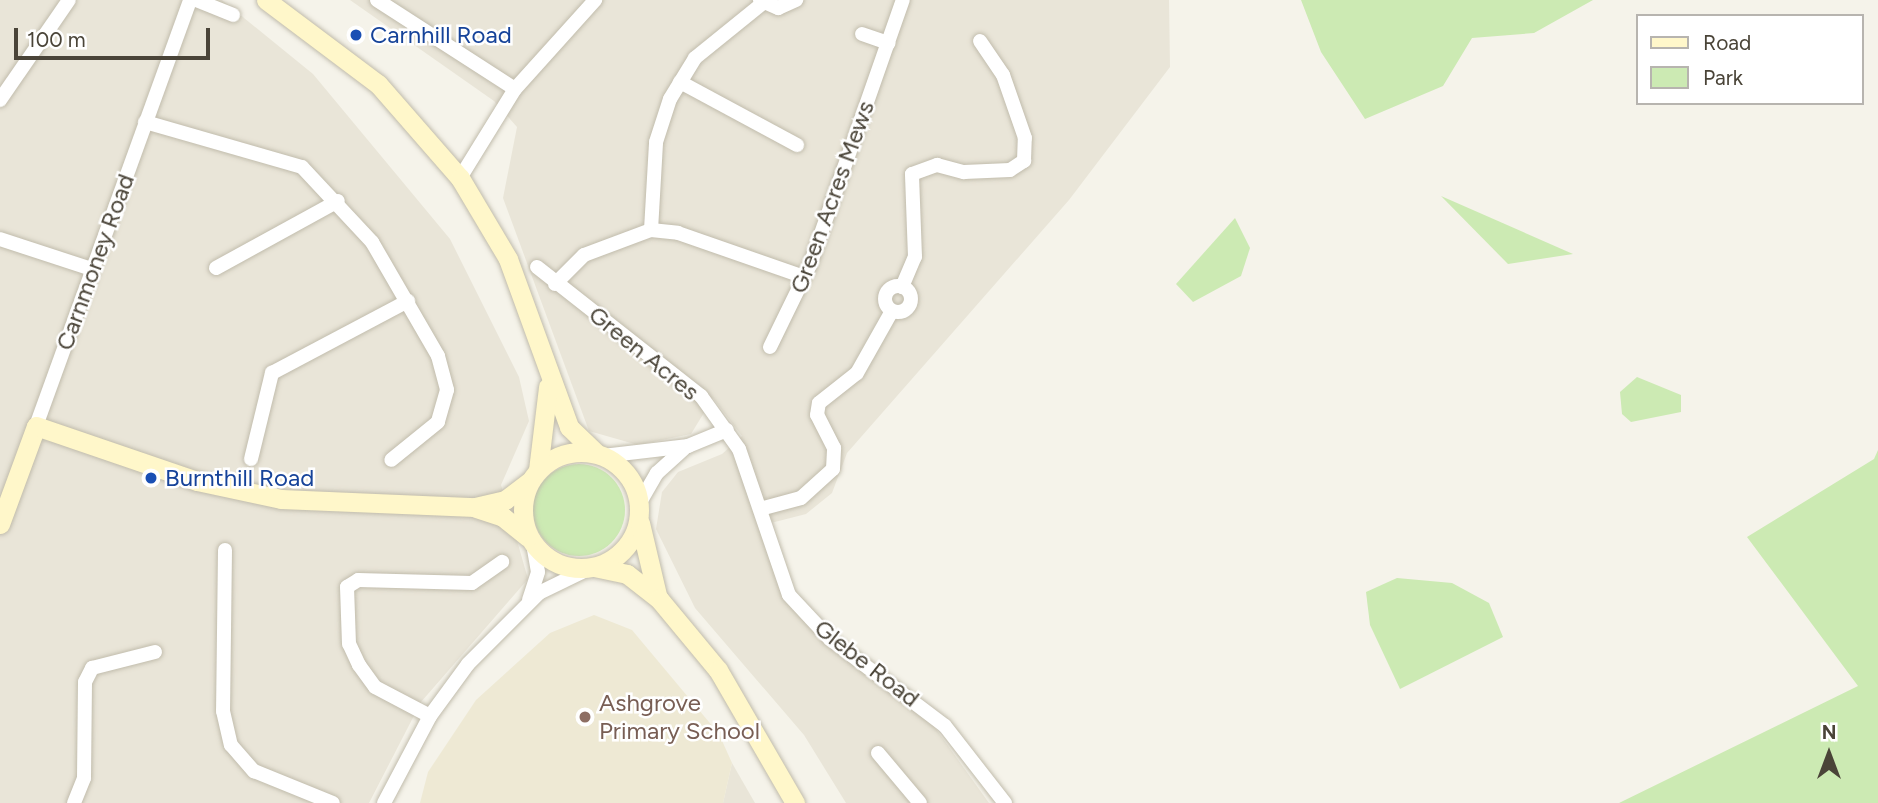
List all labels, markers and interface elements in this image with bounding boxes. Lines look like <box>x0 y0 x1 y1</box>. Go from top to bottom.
scale bar <box>18 14 214 58</box>
legend <box>1636 14 1864 105</box>
place label: Carnhill Road <box>370 21 512 49</box>
text: 100 m <box>27 27 86 52</box>
marker: Carnhill Road <box>348 27 364 43</box>
text: Road <box>1703 30 1751 55</box>
text: Park <box>1703 65 1743 90</box>
street label: Green Acres Mews <box>784 97 880 297</box>
street label: Carnmoney Road <box>50 170 140 354</box>
street label: Green Acres <box>583 300 705 406</box>
place label: Burnthill Road <box>165 464 314 492</box>
marker: Burnthill Road <box>143 470 159 486</box>
street label: Glebe Road <box>809 613 925 713</box>
place label: Ashgrove Primary School <box>599 689 760 745</box>
marker: Ashgrove Primary School <box>577 709 593 725</box>
north arrow <box>1794 719 1864 789</box>
text: N <box>1822 721 1836 744</box>

